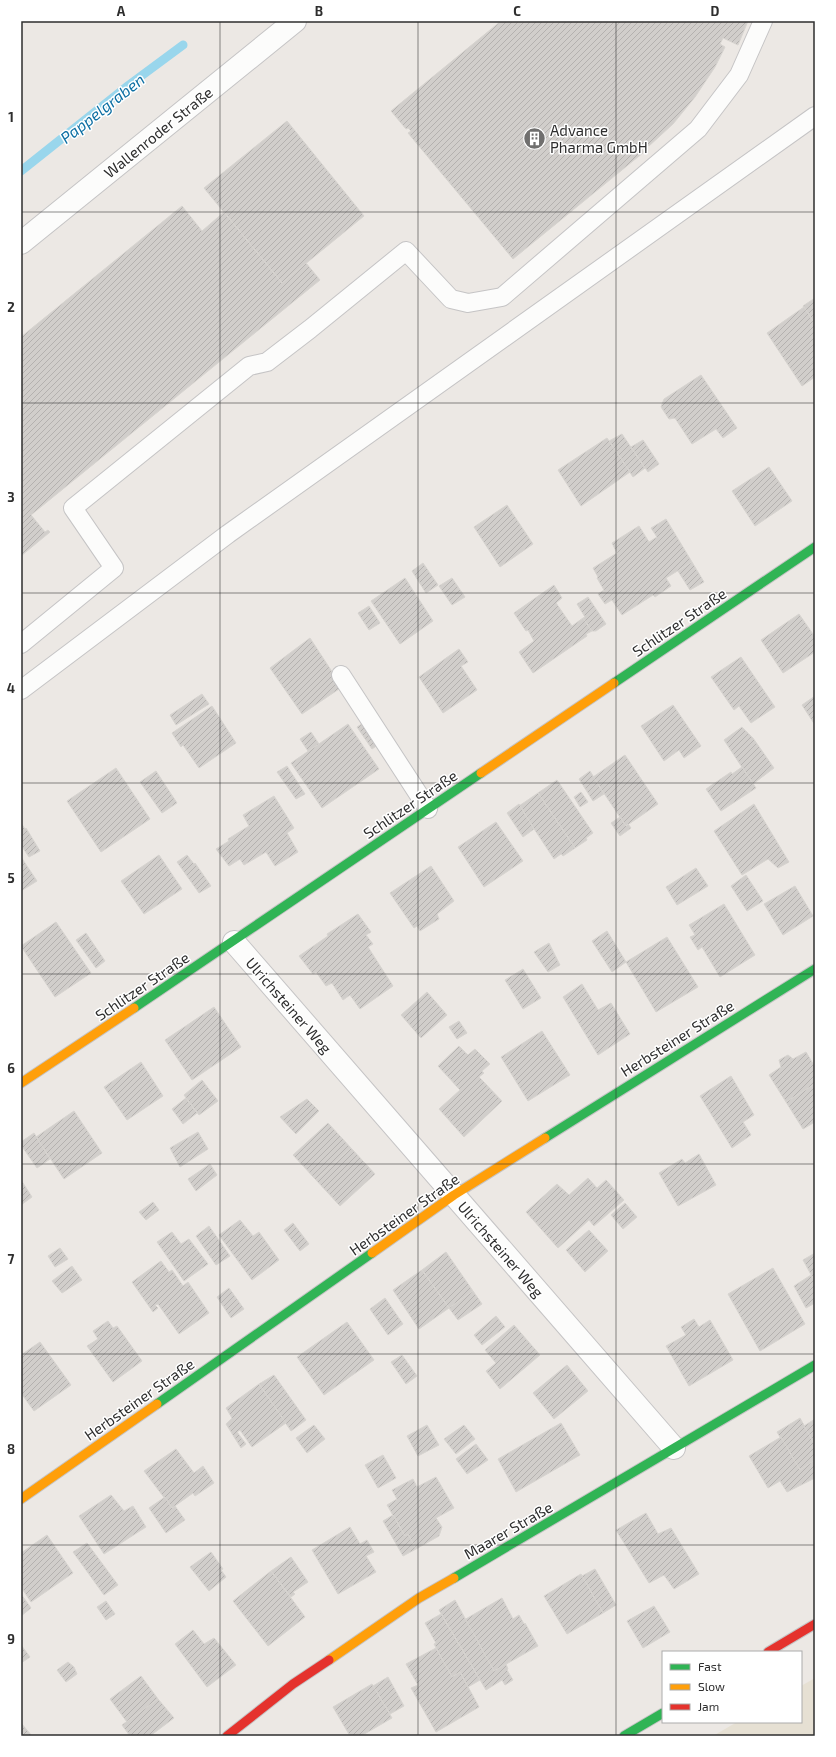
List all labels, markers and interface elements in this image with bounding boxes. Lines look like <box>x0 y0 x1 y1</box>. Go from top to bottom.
text: A <box>117 3 126 19</box>
text: B <box>315 3 323 19</box>
text: C <box>513 3 521 19</box>
text: D <box>711 3 720 19</box>
water label: Pappelgraben <box>56 69 148 147</box>
street label: Wallenroder Straße <box>100 83 216 181</box>
text: 1 <box>8 109 14 125</box>
place label: Advance Pharma GmbH <box>550 121 648 156</box>
building icon: Advance Pharma GmbH <box>522 126 548 152</box>
text: 2 <box>7 299 15 315</box>
text: 3 <box>7 489 15 505</box>
street label: Schlitzer Straße <box>629 584 729 660</box>
text: 4 <box>7 680 15 696</box>
street label: Schlitzer Straße <box>360 766 460 842</box>
text: 5 <box>7 870 15 886</box>
street label: Schlitzer Straße <box>92 948 192 1024</box>
street label: Ulrichsteiner Weg <box>242 953 336 1057</box>
street label: Herbsteiner Straße <box>617 996 737 1080</box>
text: 6 <box>7 1060 15 1076</box>
street label: Herbsteiner Straße <box>346 1169 462 1259</box>
street label: Ulrichsteiner Weg <box>454 1197 548 1301</box>
text: 7 <box>8 1251 15 1267</box>
street label: Herbsteiner Straße <box>81 1354 197 1444</box>
text: 8 <box>7 1441 15 1457</box>
street label: Maarer Straße <box>461 1497 555 1563</box>
text: 9 <box>7 1631 15 1647</box>
legend <box>662 1651 802 1723</box>
text: Fast <box>698 1659 722 1673</box>
text: Slow <box>698 1679 725 1693</box>
text: Jam <box>698 1699 719 1713</box>

